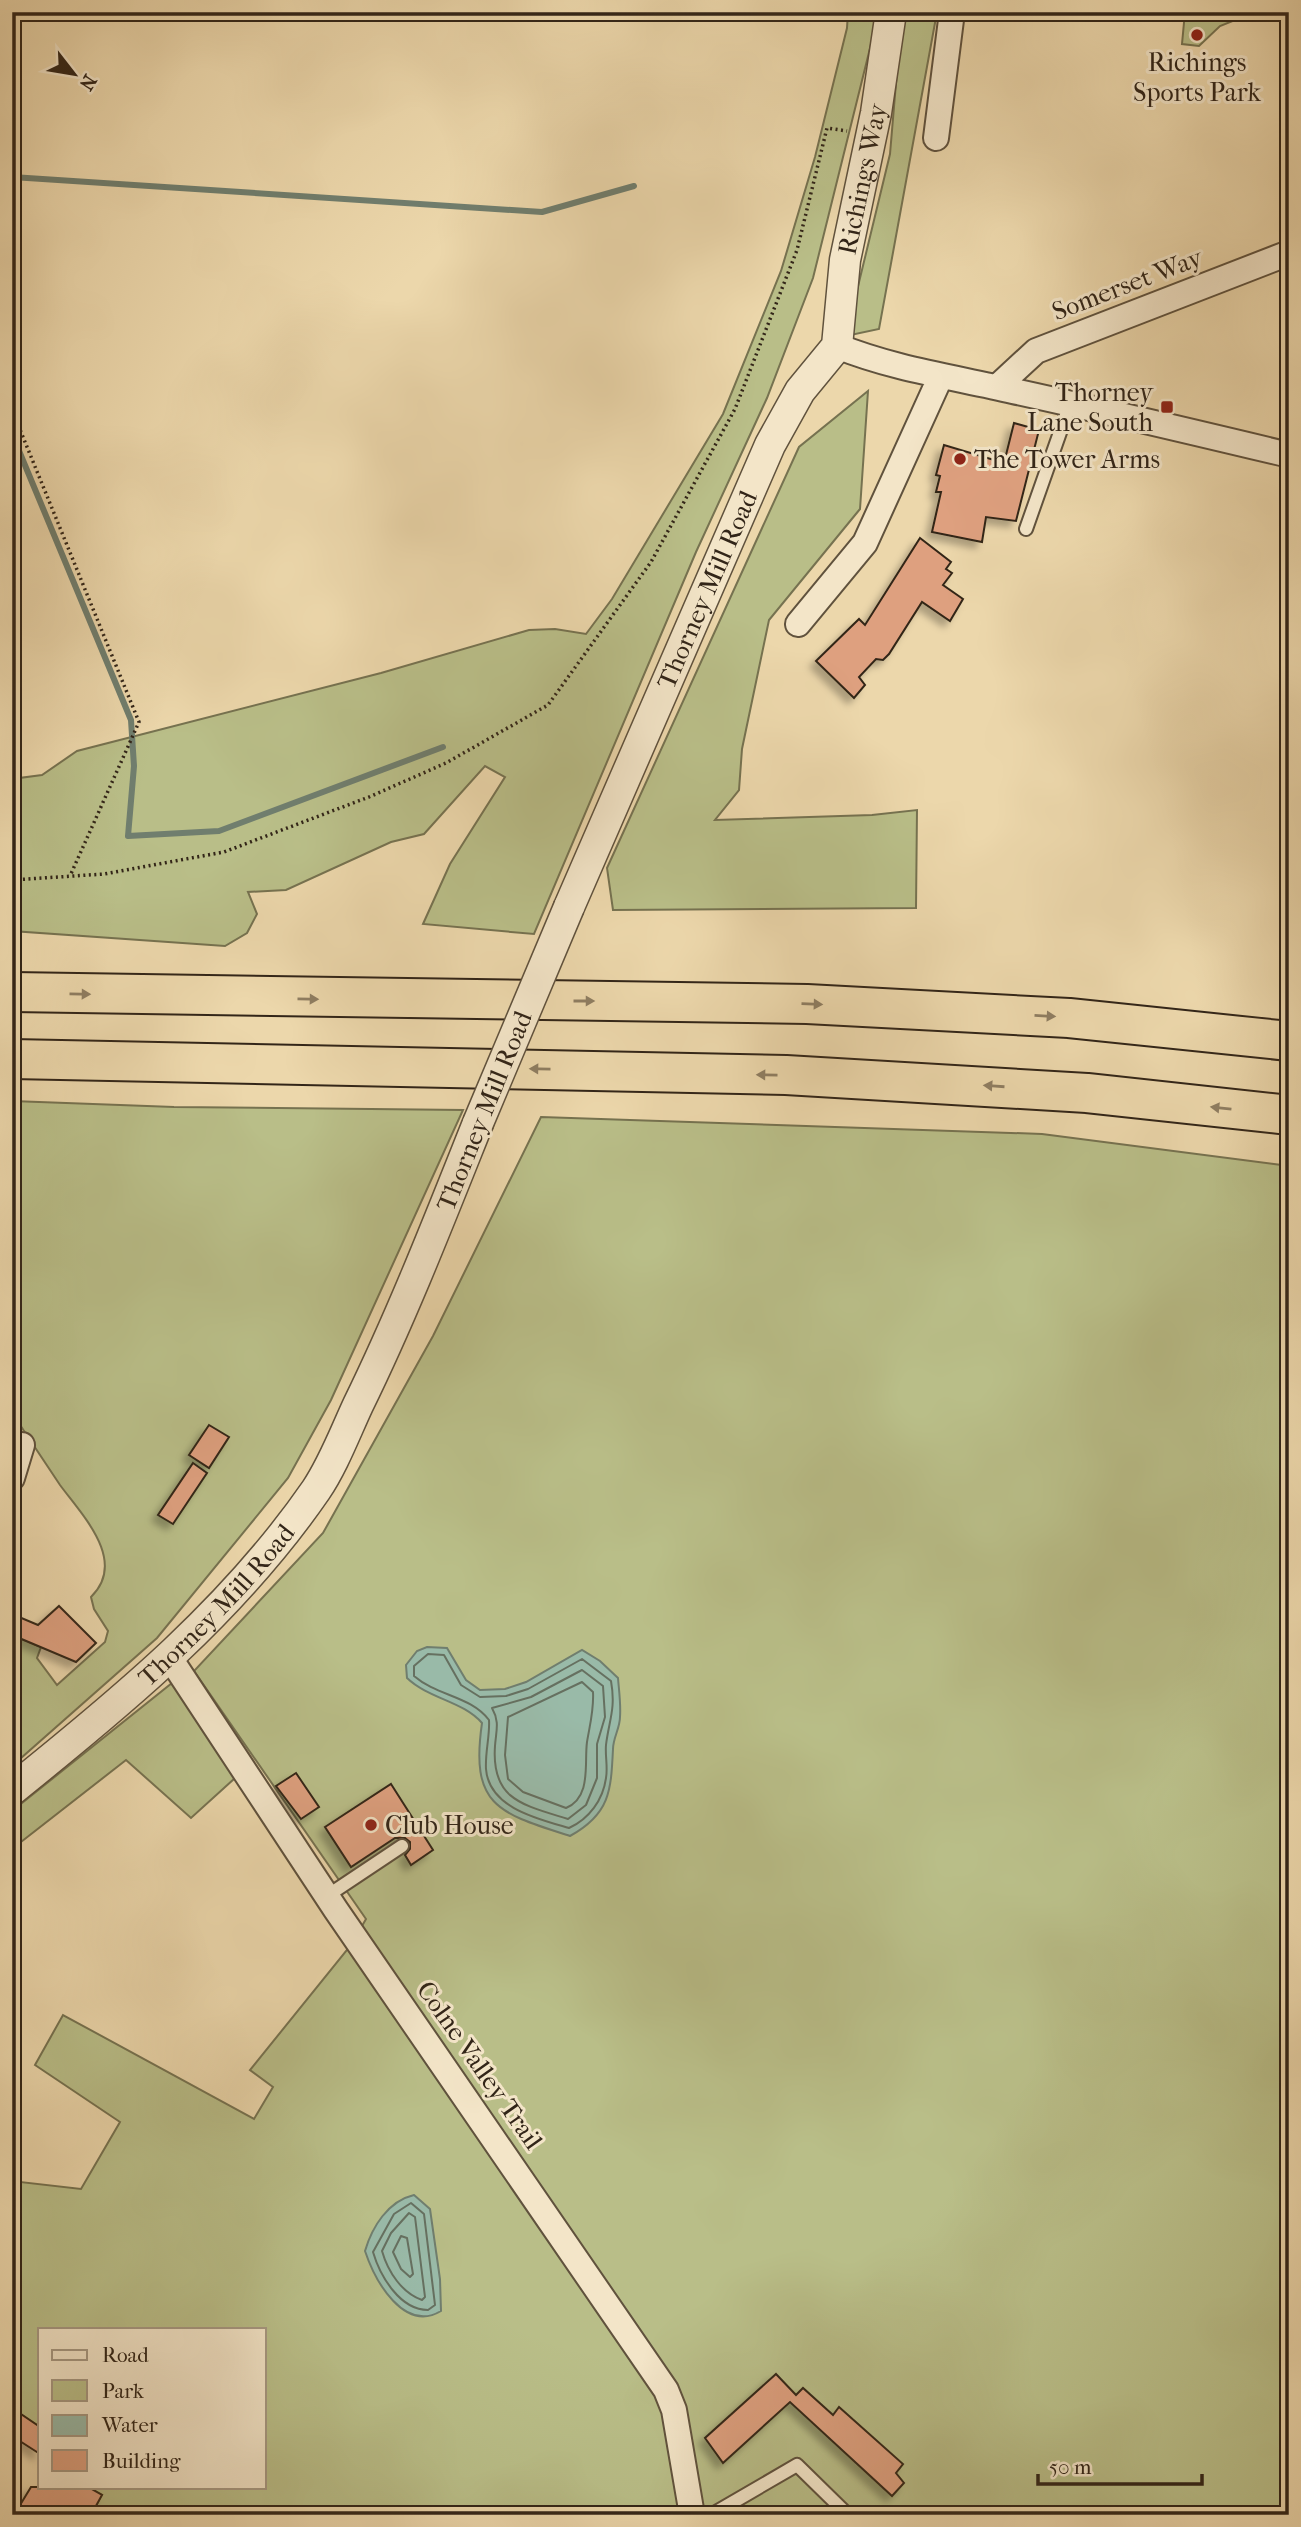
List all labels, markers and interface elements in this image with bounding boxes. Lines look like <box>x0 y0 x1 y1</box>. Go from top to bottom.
marker: Richings Sports Park <box>1189 27 1205 43</box>
north arrow <box>38 38 108 108</box>
place label: Richings Sports Park <box>1133 47 1262 108</box>
text: N <box>74 70 101 95</box>
street label: Richings Way <box>832 101 893 257</box>
street label: Somerset Way <box>1048 241 1208 327</box>
place label: Thorney Lane South <box>1027 377 1154 438</box>
marker: Thorney Lane South <box>1159 399 1175 415</box>
place label: The Tower Arms <box>974 444 1160 475</box>
marker: The Tower Arms <box>952 451 968 467</box>
street label: Thorney Mill Road <box>651 485 765 694</box>
one-way arrow <box>70 988 92 1000</box>
one-way arrow <box>297 993 319 1004</box>
one-way arrow <box>574 995 596 1007</box>
one-way arrow <box>801 999 823 1010</box>
street label: Thorney Mill Road <box>430 1006 539 1216</box>
one-way arrow <box>1035 1011 1057 1022</box>
one-way arrow <box>529 1064 551 1075</box>
one-way arrow <box>756 1069 778 1081</box>
one-way arrow <box>983 1080 1005 1091</box>
one-way arrow <box>1210 1102 1232 1113</box>
street label: Thorney Mill Road <box>132 1517 302 1693</box>
place label: Club House <box>385 1810 514 1841</box>
marker: Club House <box>363 1817 379 1833</box>
street label: Colne Valley Trail <box>410 1975 549 2155</box>
legend <box>38 2328 266 2488</box>
text: Road <box>102 2343 149 2367</box>
text: Park <box>102 2379 144 2403</box>
text: Water <box>101 2413 158 2437</box>
scale bar <box>1038 2443 1203 2487</box>
text: Building <box>102 2449 181 2473</box>
text: 50 m <box>1049 2455 1092 2479</box>

